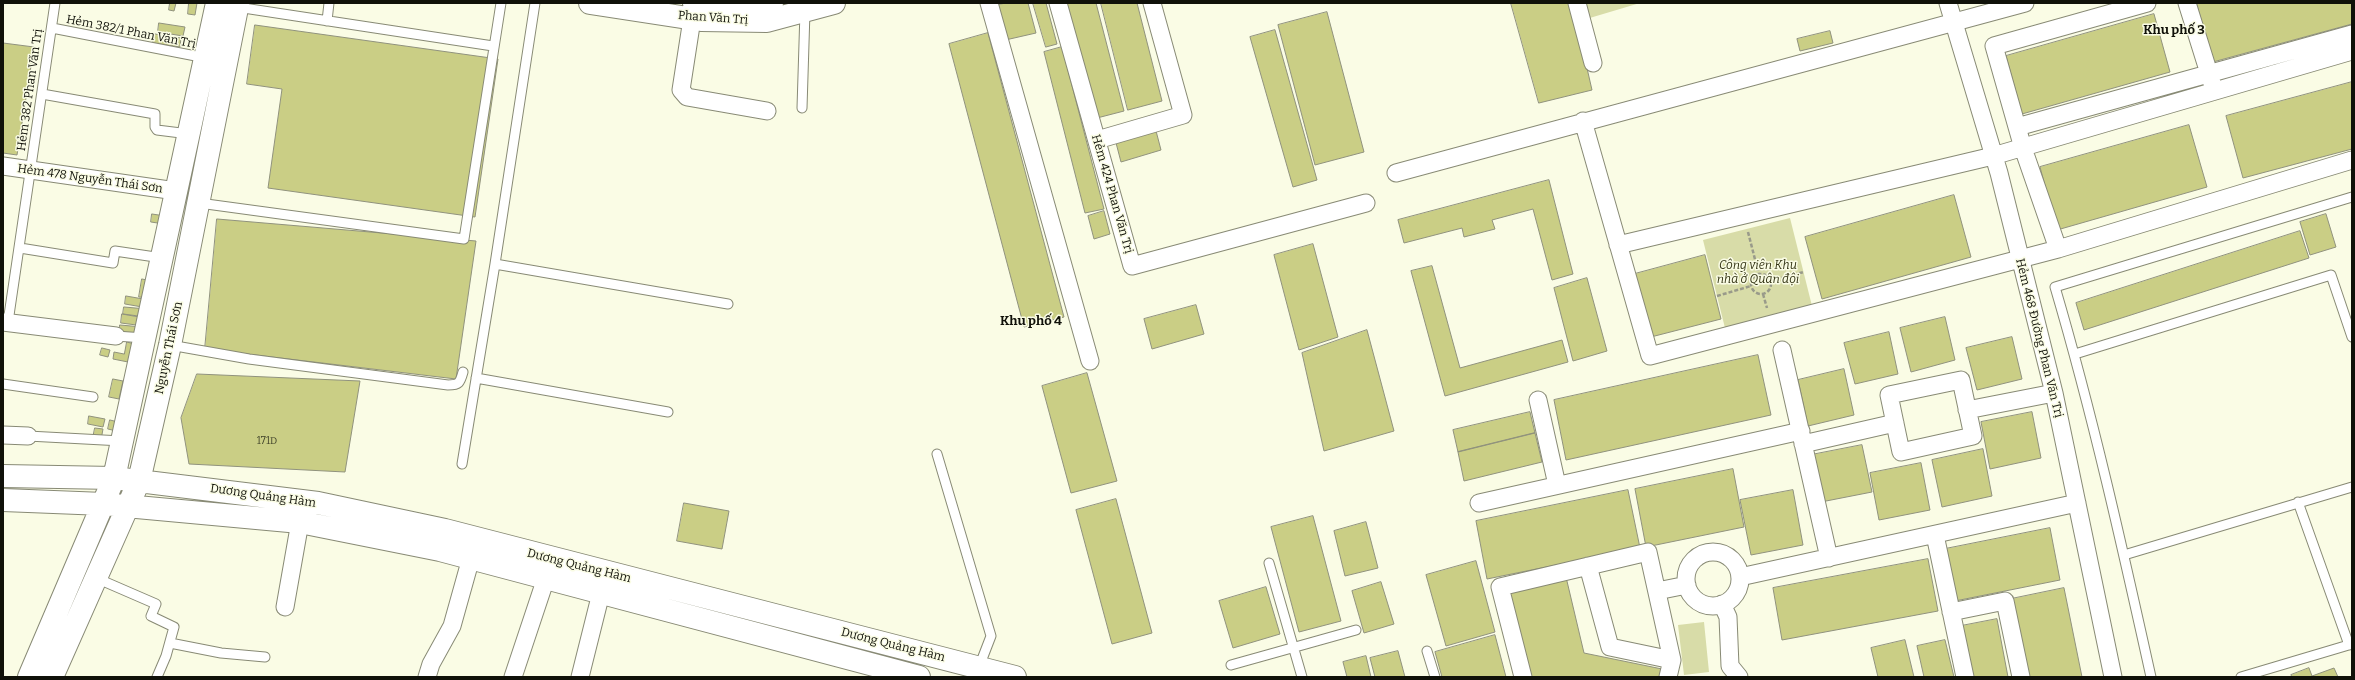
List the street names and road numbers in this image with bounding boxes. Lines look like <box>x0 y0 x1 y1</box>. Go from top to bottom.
street label: Phan Văn Trị <box>677 8 749 28</box>
street label: Hẻm 382/1 Phan Văn Trị <box>65 12 197 52</box>
street label: Hẻm 382 Phan Văn Trị <box>14 28 46 152</box>
street label: Hẻm 424 Phan Văn Trị <box>1088 133 1136 255</box>
street label: Hẻm 478 Nguyễn Thái Sơn <box>17 162 163 196</box>
street label: Hẻm 468 Đường Phan Văn Trị <box>2012 257 2066 419</box>
street label: Nguyễn Thái Sơn <box>152 300 186 396</box>
street label: Dương Quảng Hàm <box>209 481 317 511</box>
street label: Dương Quảng Hàm <box>525 546 633 586</box>
street label: Dương Quảng Hàm <box>839 625 947 665</box>

